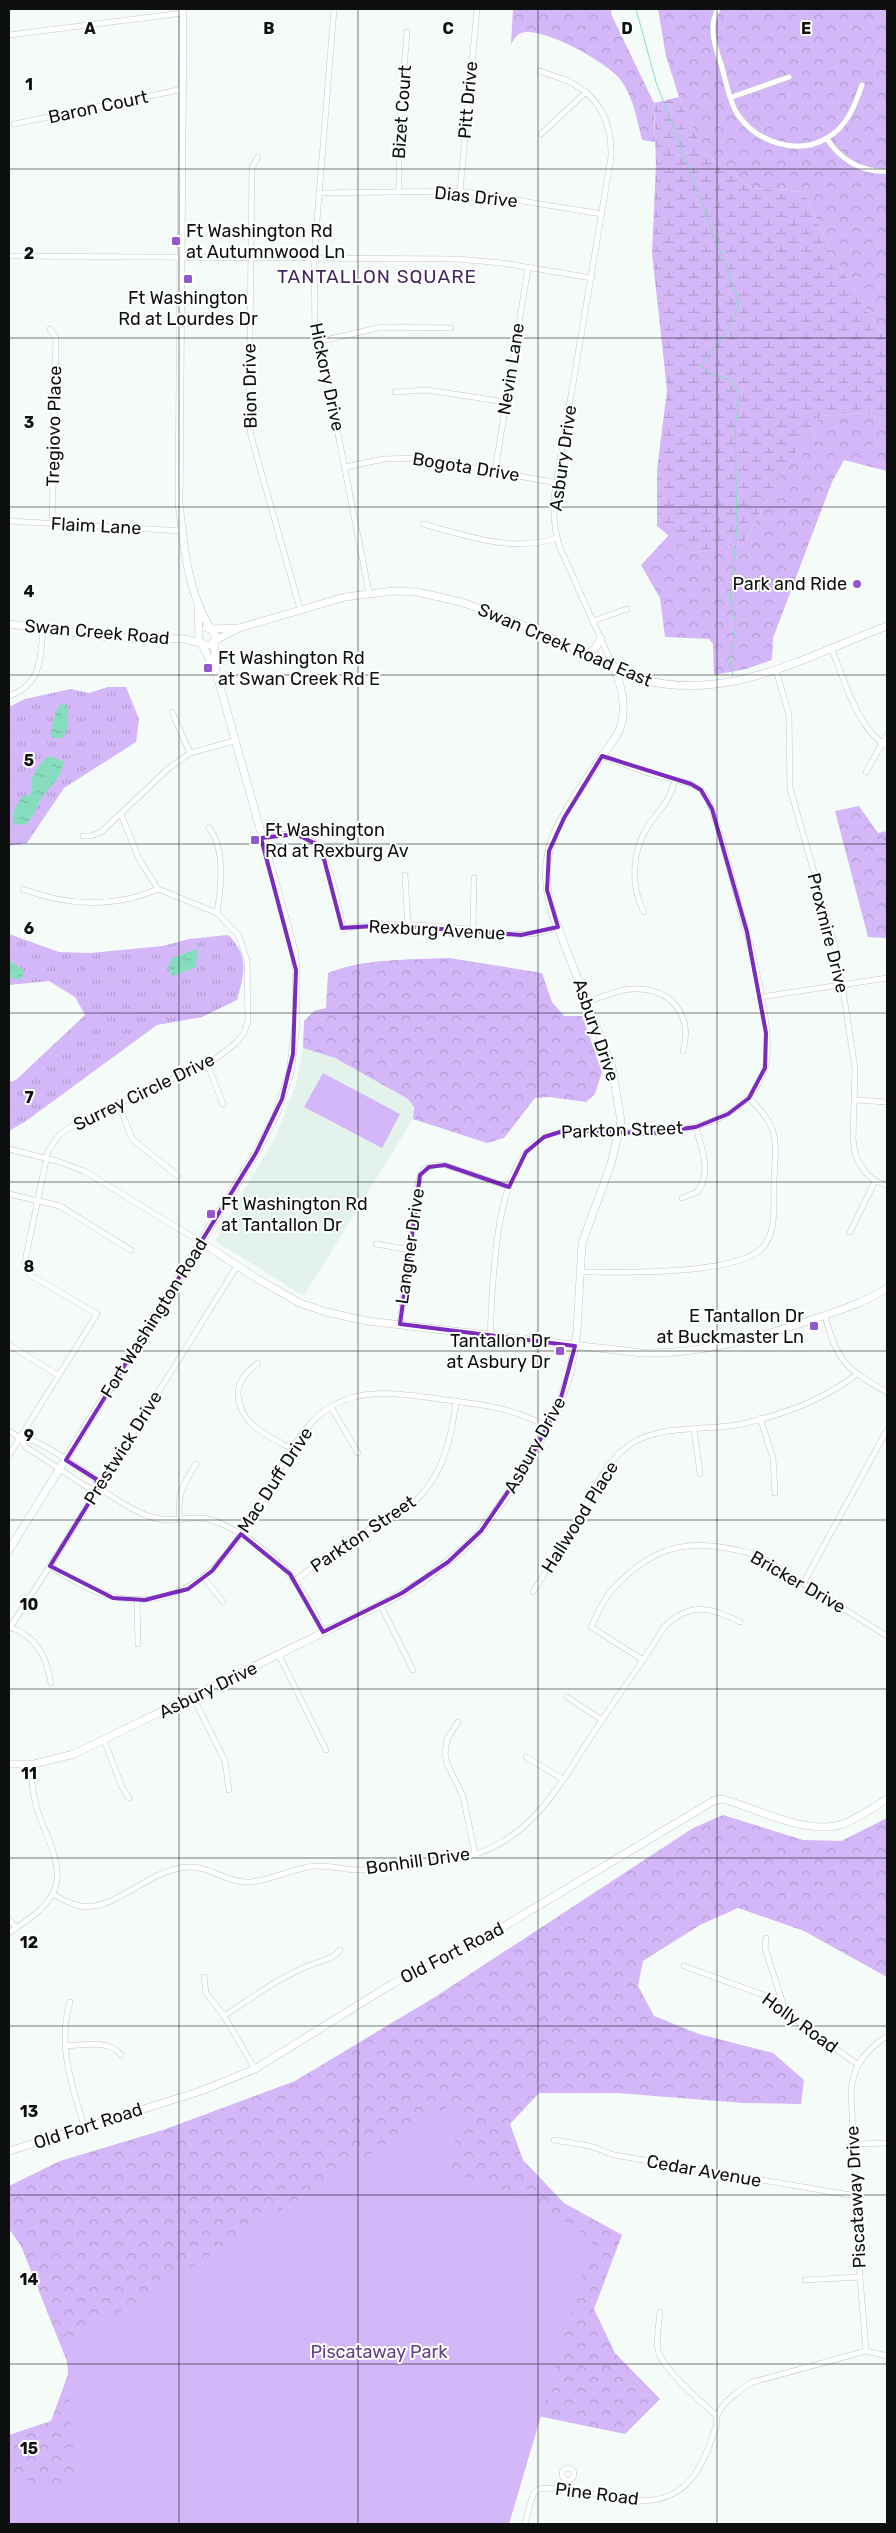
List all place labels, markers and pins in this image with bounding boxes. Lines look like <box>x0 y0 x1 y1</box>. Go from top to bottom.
place label: Ft Washington Rd at Autumnwood Ln <box>186 220 345 263</box>
marker: Ft Washington Rd at Autumnwood Ln <box>170 235 182 247</box>
marker: Ft Washington Rd at Lourdes Dr <box>182 273 194 285</box>
place label: Ft Washington Rd at Lourdes Dr <box>118 287 258 330</box>
place label: Park and Ride <box>732 573 847 595</box>
marker: Park and Ride <box>851 578 863 590</box>
place label: Ft Washington Rd at Swan Creek Rd E <box>218 647 380 690</box>
marker: Ft Washington Rd at Swan Creek Rd E <box>202 662 214 674</box>
place label: Ft Washington Rd at Rexburg Av <box>265 819 409 862</box>
marker: Ft Washington Rd at Rexburg Av <box>249 834 261 846</box>
place label: Ft Washington Rd at Tantallon Dr <box>221 1193 368 1236</box>
marker: Ft Washington Rd at Tantallon Dr <box>205 1208 217 1220</box>
place label: E Tantallon Dr at Buckmaster Ln <box>657 1305 804 1348</box>
marker: E Tantallon Dr at Buckmaster Ln <box>808 1320 820 1332</box>
place label: Tantallon Dr at Asbury Dr <box>446 1330 550 1373</box>
marker: Tantallon Dr at Asbury Dr <box>554 1345 566 1357</box>

